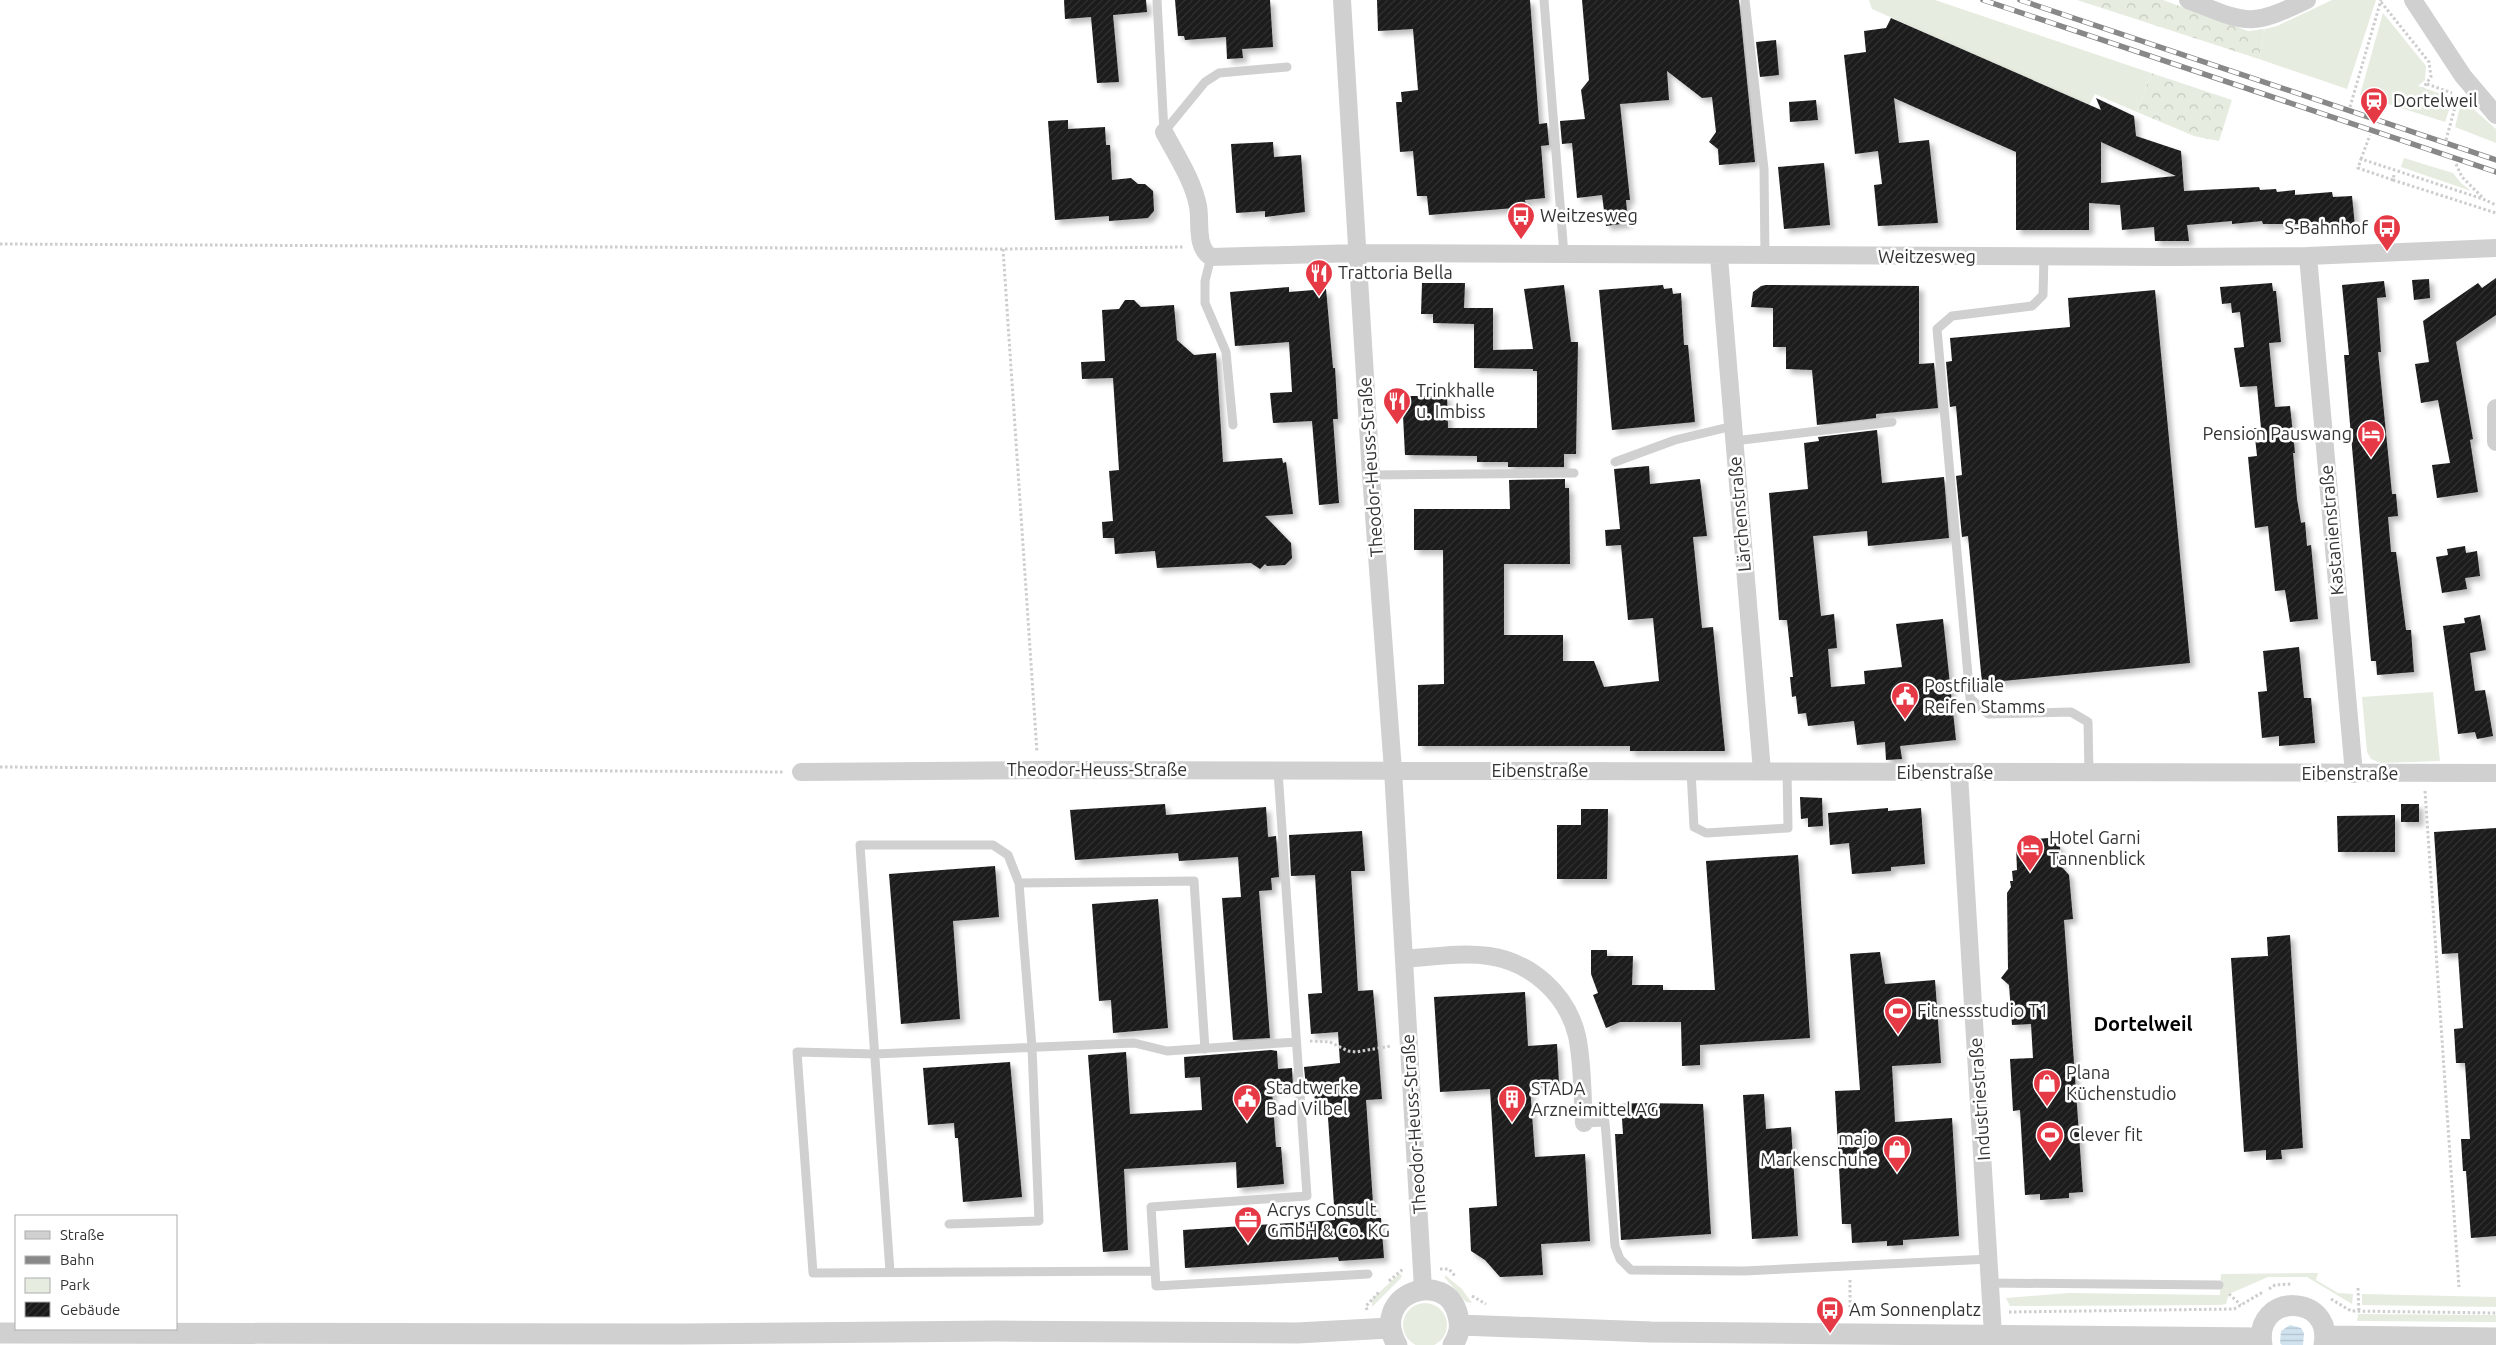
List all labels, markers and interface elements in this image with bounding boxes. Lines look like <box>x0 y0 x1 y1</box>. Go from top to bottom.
station icon: Dortelweil <box>2359 86 2389 125</box>
place label: Dortelweil <box>2393 90 2478 110</box>
bus stop icon: Weitzesweg <box>1506 201 1536 240</box>
place label: Weitzesweg <box>1540 205 1638 225</box>
bus stop icon: S-Bahnhof <box>2372 213 2402 252</box>
place label: S-Bahnhof <box>2284 217 2368 237</box>
street label: Weitzesweg <box>1878 246 1976 266</box>
restaurant icon: Trattoria Bella <box>1304 258 1334 297</box>
place label: Trattoria Bella <box>1338 262 1453 282</box>
street label: Theodor-Heuss-Straße <box>1354 376 1386 558</box>
place label: Trinkhalle u. Imbiss <box>1416 380 1495 421</box>
restaurant icon: Trinkhalle u. Imbiss <box>1382 386 1412 425</box>
hotel icon: Pension Pauswang <box>2356 419 2386 458</box>
place label: Pension Pauswang <box>2202 423 2352 443</box>
street label: Lärchenstraße <box>1724 456 1754 573</box>
street label: Kastanienstraße <box>2315 464 2347 596</box>
place label: Postfiliale Reifen Stamms <box>1924 675 2045 716</box>
public building icon: Postfiliale Reifen Stamms <box>1890 681 1920 720</box>
street label: Theodor-Heuss-Straße <box>1007 759 1187 779</box>
street label: Eibenstraße <box>1492 760 1588 780</box>
street label: Eibenstraße <box>1897 762 1993 782</box>
street label: Eibenstraße <box>2302 763 2398 783</box>
place label: Hotel Garni Tannenblick <box>2049 827 2145 868</box>
hotel icon: Hotel Garni Tannenblick <box>2015 833 2045 872</box>
sports icon: Fitnessstudio T1 <box>1883 996 1913 1035</box>
place label: Fitnessstudio T1 <box>1917 1000 2049 1020</box>
district label: Dortelweil <box>2093 1012 2193 1035</box>
street label: Theodor-Heuss-Straße <box>1397 1033 1429 1215</box>
street label: Industriestraße <box>1965 1037 1993 1161</box>
place label: Plana Küchenstudio <box>2066 1062 2177 1103</box>
shop icon: Plana Küchenstudio <box>2032 1068 2062 1107</box>
place label: Stadtwerke Bad Vilbel <box>1266 1077 1359 1118</box>
place label: STADA Arzneimittel AG <box>1531 1078 1659 1119</box>
public building icon: Stadtwerke Bad Vilbel <box>1232 1083 1262 1122</box>
building icon: STADA Arzneimittel AG <box>1497 1084 1527 1123</box>
sports icon: Clever fit <box>2035 1120 2065 1159</box>
place label: Clever fit <box>2069 1124 2143 1144</box>
place label: majo Markenschuhe <box>1760 1128 1878 1169</box>
shop icon: majo Markenschuhe <box>1882 1134 1912 1173</box>
place label: Acrys Consult GmbH & Co. KG <box>1267 1199 1390 1240</box>
office icon: Acrys Consult GmbH & Co. KG <box>1233 1205 1263 1244</box>
legend <box>15 1215 178 1330</box>
text: Straße <box>60 1226 104 1243</box>
text: Bahn <box>60 1251 94 1268</box>
text: Park <box>60 1276 90 1293</box>
bus stop icon: Am Sonnenplatz <box>1815 1295 1845 1334</box>
place label: Am Sonnenplatz <box>1849 1299 1981 1319</box>
text: Gebäude <box>60 1301 120 1318</box>

